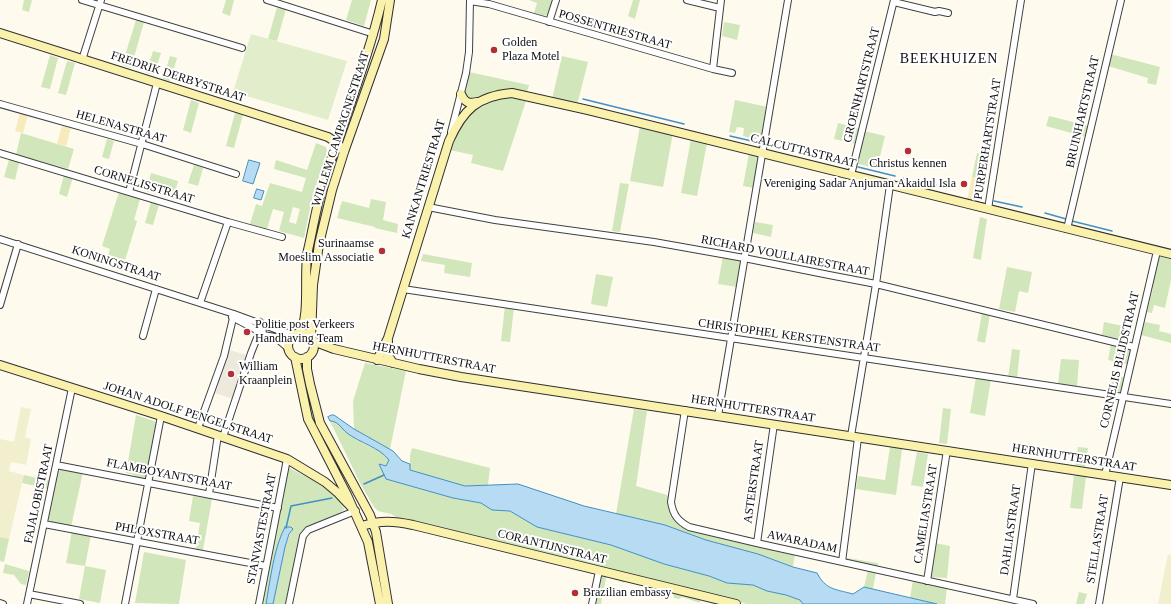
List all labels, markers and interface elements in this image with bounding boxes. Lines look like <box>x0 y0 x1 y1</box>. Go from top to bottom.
street label: POSSENTRIESTRAAT <box>557 7 673 53</box>
street label: GROENHARTSTRAAT <box>841 26 883 144</box>
place label: Golden Plaza Motel <box>502 36 560 64</box>
marker: Golden Plaza Motel <box>489 45 499 55</box>
street label: FREDRIK DERBYSTRAAT <box>109 48 247 106</box>
street label: WILLEM CAMPAGNESTRAAT <box>309 49 373 209</box>
district label: BEEKHUIZEN <box>900 51 998 67</box>
street label: BRUINHARTSTRAAT <box>1063 55 1103 169</box>
street label: PURPERHARTSTRAAT <box>971 77 1005 201</box>
street label: HELENASTRAAT <box>74 107 168 147</box>
street label: KANKANTRIESTRAAT <box>399 118 449 240</box>
street label: CALCUTTASTRAAT <box>749 131 857 171</box>
marker: Christus kennen <box>903 146 913 156</box>
place label: Christus kennen <box>869 157 947 171</box>
street label: CORNELISSTRAAT <box>92 163 196 207</box>
place label: Vereniging Sadar Anjuman Akaidul Isla <box>763 177 956 191</box>
marker: Vereniging Sadar Anjuman Akaidul Isla <box>959 179 969 189</box>
street label: RICHARD VOULLAIRESTRAAT <box>700 233 870 279</box>
place label: Surinaamse Moeslim Associatie <box>278 237 374 265</box>
street label: KONINGSTRAAT <box>70 243 162 285</box>
marker: Surinaamse Moeslim Associatie <box>377 246 387 256</box>
street label: CORNELIS BLIJDSTRAAT <box>1097 290 1143 430</box>
street label: CHRISTOPHEL KERSTENSTRAAT <box>697 316 881 356</box>
place label: Politie post Verkeers Handhaving Team <box>255 318 354 346</box>
marker: Politie post Verkeers Handhaving Team <box>242 327 252 337</box>
street label: HERNHUTTERSTRAAT <box>371 339 497 377</box>
place label: William Kraanplein <box>239 360 292 388</box>
marker: William Kraanplein <box>226 369 236 379</box>
street label: JOHAN ADOLF PENGELSTRAAT <box>102 379 274 447</box>
street label: HERNHUTTERSTRAAT <box>690 392 816 426</box>
street label: ASTERSTRAAT <box>741 440 767 524</box>
street label: HERNHUTTERSTRAAT <box>1011 441 1137 475</box>
street label: FAJALOBISTRAAT <box>21 443 57 545</box>
street label: FLAMBOYANTSTRAAT <box>105 456 233 494</box>
street label: CAMELIASTRAAT <box>911 463 941 565</box>
street label: STANVASTESTRAAT <box>244 472 280 586</box>
street label: DAHLIASTRAAT <box>998 484 1024 576</box>
street label: STELLASTRAAT <box>1084 493 1112 585</box>
street label: PHLOXSTRAAT <box>114 519 200 549</box>
street label: CORANTIJNSTRAAT <box>496 526 608 568</box>
street label: AWARADAM <box>766 528 838 556</box>
place label: Brazilian embassy <box>583 586 671 600</box>
marker: Brazilian embassy <box>570 588 580 598</box>

